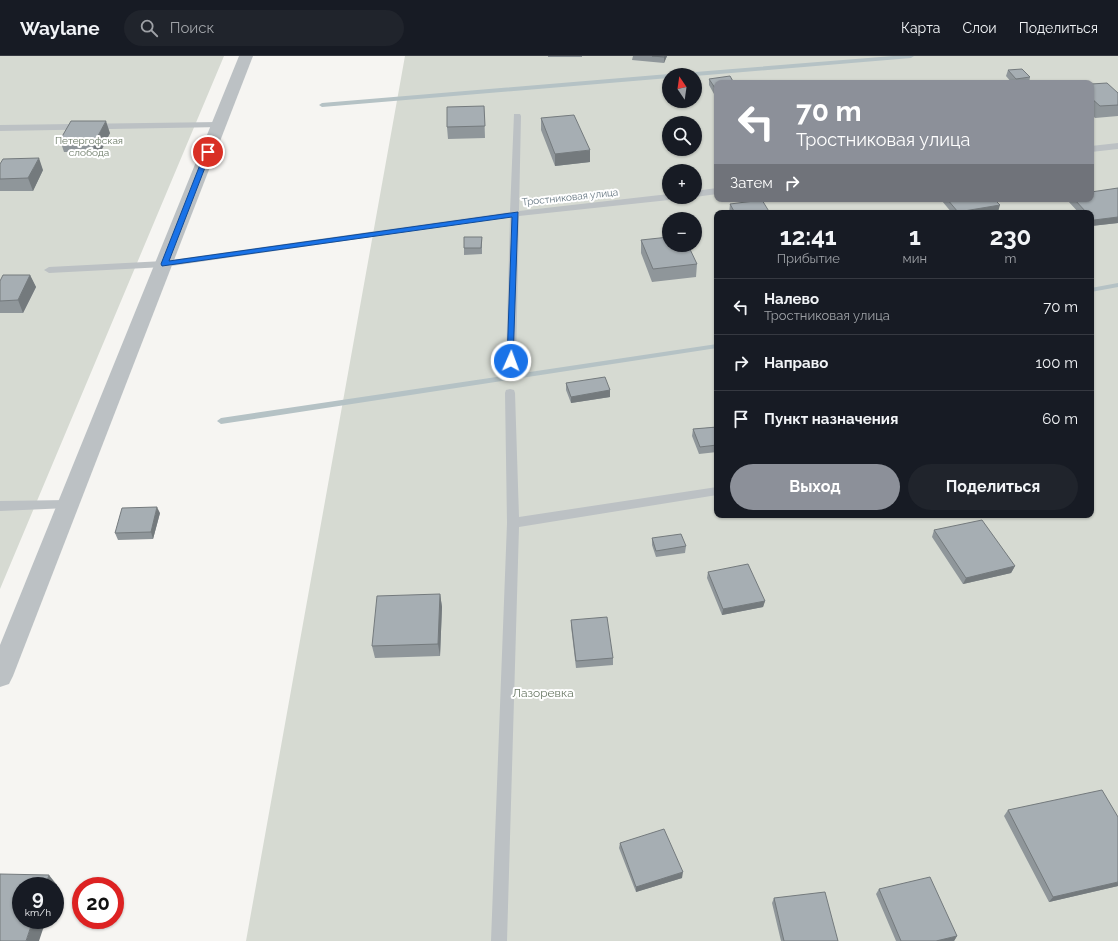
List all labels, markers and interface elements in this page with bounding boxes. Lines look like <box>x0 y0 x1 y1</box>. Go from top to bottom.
search box <box>124 10 404 46</box>
text: Waylane <box>20 17 100 39</box>
icon: search <box>138 17 160 39</box>
text: Поиск <box>170 19 214 37</box>
text: Карта <box>901 20 940 36</box>
text: Слои <box>962 20 997 36</box>
text: Поделиться <box>1019 20 1098 36</box>
north arrow <box>662 68 702 108</box>
map controls <box>662 68 702 252</box>
text: 70 m <box>796 95 862 128</box>
icon: left <box>730 96 782 148</box>
button: search <box>662 116 702 156</box>
text: Тростниковая улица <box>796 129 970 150</box>
park label: Петергофская слобода <box>55 135 123 158</box>
pin <box>191 135 225 169</box>
icon: arrive <box>197 141 219 163</box>
button: + <box>662 164 702 204</box>
icon: right <box>781 172 803 194</box>
text: Затем <box>730 174 773 192</box>
street label: Тростниковая улица <box>521 186 619 208</box>
button: − <box>662 212 702 252</box>
text: 12:41 <box>780 222 837 251</box>
text: 1 <box>909 222 921 251</box>
text: 230 <box>990 222 1031 251</box>
text: Прибытие <box>777 251 840 266</box>
text: мин <box>903 251 927 266</box>
text: m <box>1005 251 1016 266</box>
text: Налево <box>764 290 819 308</box>
icon: left <box>730 296 752 318</box>
text: 70 m <box>1043 298 1078 316</box>
text: Тростниковая улица <box>764 308 890 323</box>
position arrow <box>490 340 532 382</box>
icon: right <box>730 352 752 374</box>
text: Направо <box>764 354 828 372</box>
text: 100 m <box>1036 354 1078 372</box>
icon: arrive <box>730 408 752 430</box>
text: Пункт назначения <box>764 410 898 428</box>
text: 60 m <box>1042 410 1078 428</box>
button: Выход <box>730 464 900 510</box>
button: Поделиться <box>908 464 1078 510</box>
park label: Лазоревка <box>512 686 574 700</box>
speed limit sign: 20 <box>72 877 124 929</box>
text: 9 <box>32 886 44 910</box>
text: km/h <box>25 907 51 918</box>

